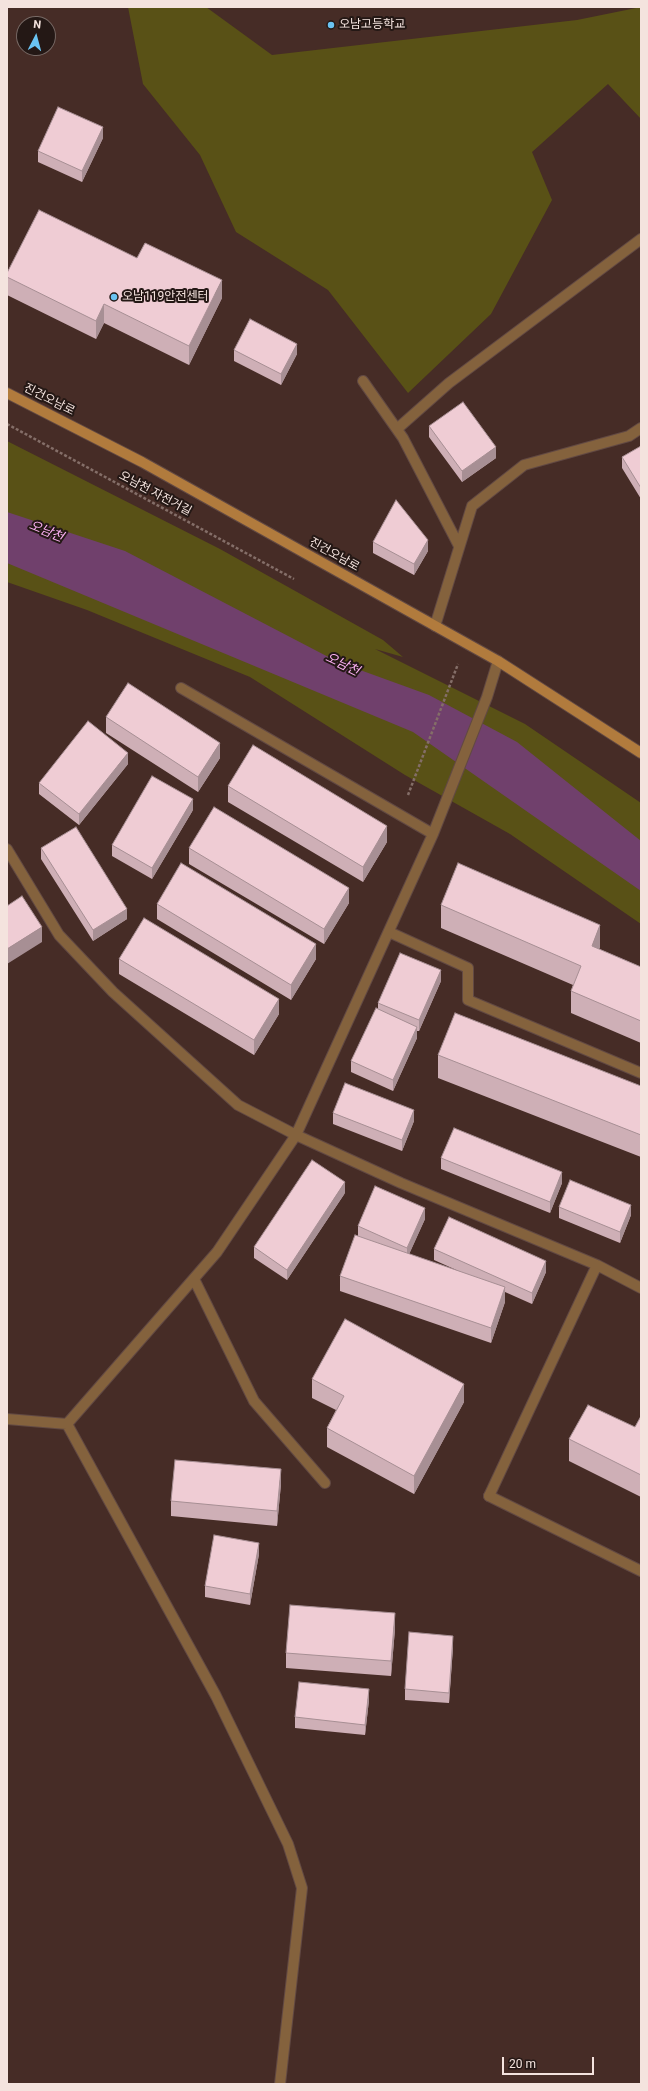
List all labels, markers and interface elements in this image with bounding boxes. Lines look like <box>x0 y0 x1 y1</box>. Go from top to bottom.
north arrow <box>16 16 56 56</box>
text: N <box>33 18 42 31</box>
place label: 오남고등학교 <box>339 18 405 32</box>
marker: 오남고등학교 <box>326 20 336 30</box>
place label: 오남119안전센터 <box>122 290 208 304</box>
marker: 오남119안전센터 <box>109 292 119 302</box>
street label: 진건오남로 <box>21 381 77 419</box>
street label: 오남천 자전거길 <box>116 469 194 519</box>
water label: 오남천 <box>26 518 66 546</box>
street label: 진건오남로 <box>306 535 362 575</box>
water label: 오남천 <box>322 650 362 680</box>
scale bar <box>504 2049 596 2075</box>
text: 20 m <box>509 2057 536 2071</box>

